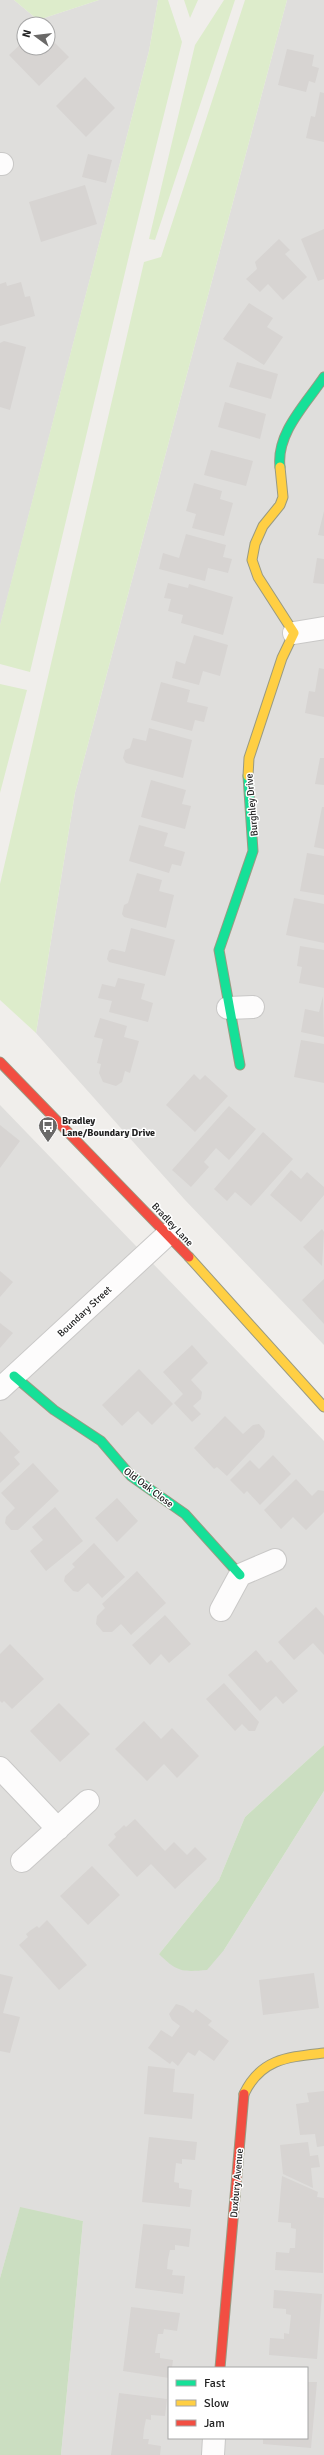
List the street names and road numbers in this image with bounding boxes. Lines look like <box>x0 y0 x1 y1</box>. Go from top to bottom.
street label: Burghley Drive <box>243 773 261 837</box>
street label: Bradley Lane <box>149 1200 195 1249</box>
street label: Boundary Street <box>55 1283 115 1340</box>
street label: Old Oak Close <box>121 1465 176 1510</box>
street label: Duxbury Avenue <box>228 2148 246 2218</box>

